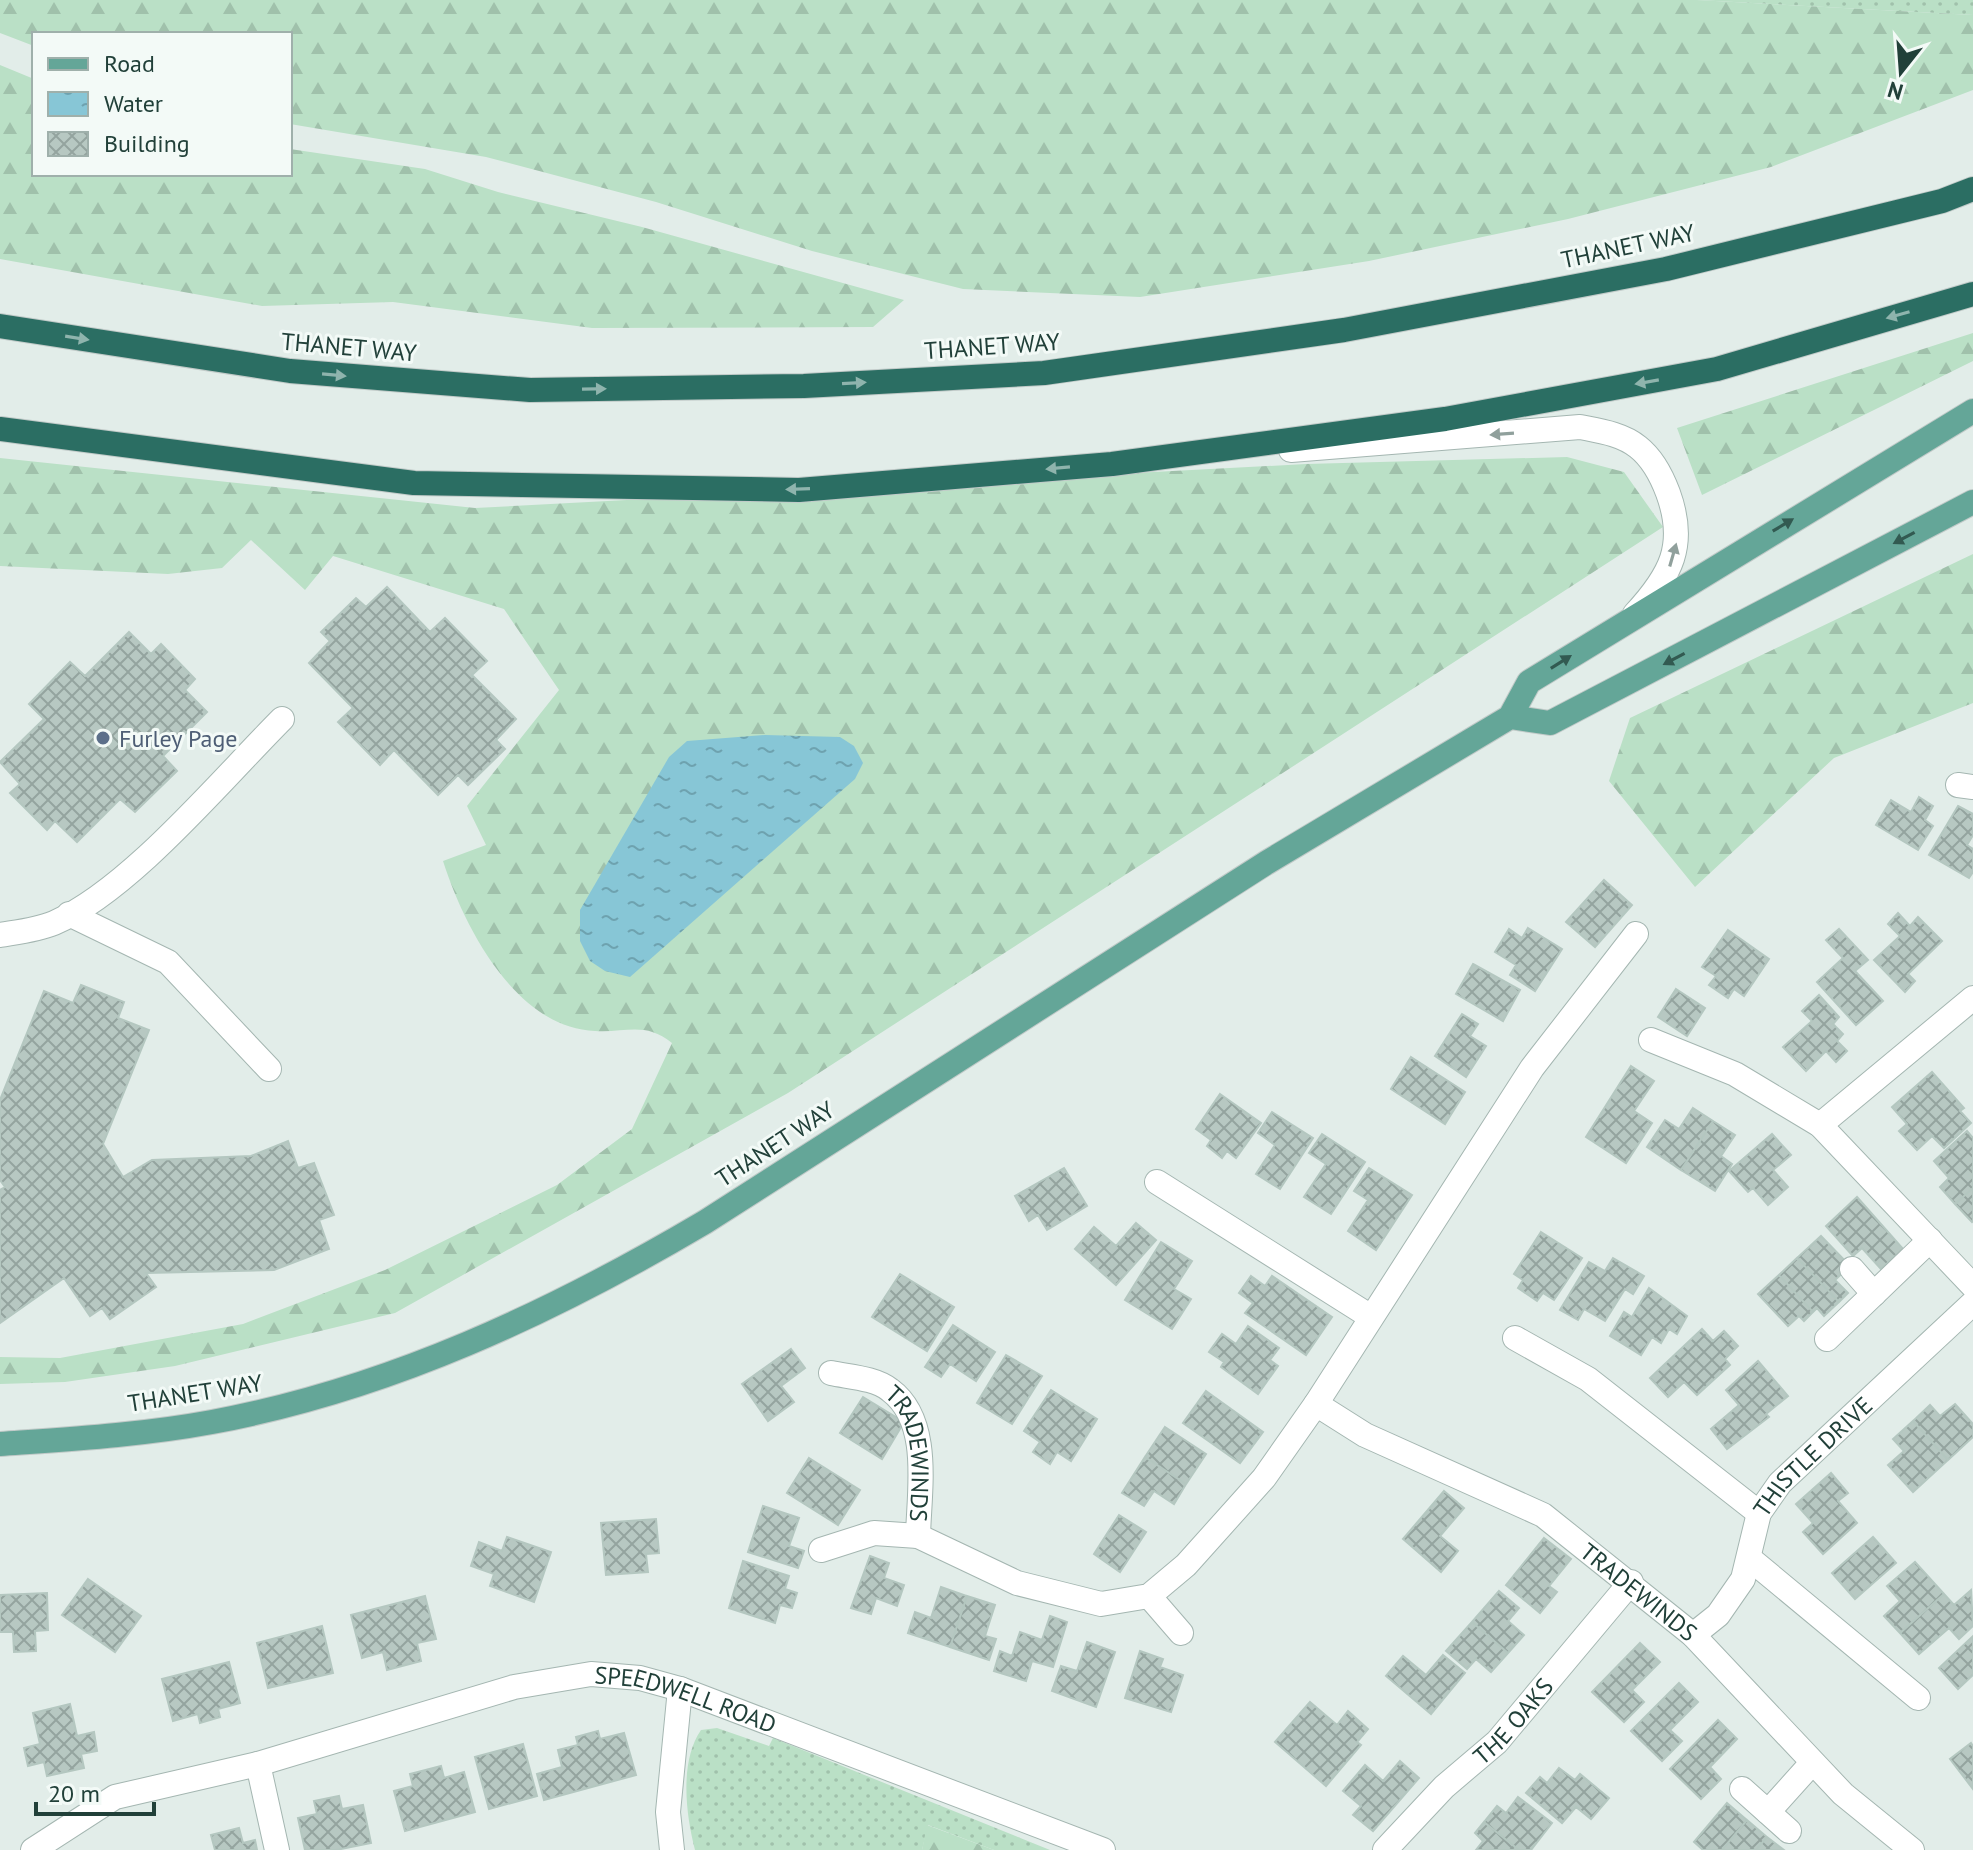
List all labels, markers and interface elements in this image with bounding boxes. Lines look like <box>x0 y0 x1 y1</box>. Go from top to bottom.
legend <box>32 32 292 176</box>
north arrow <box>1861 32 1941 112</box>
text: Road <box>104 48 155 79</box>
text: N <box>1884 76 1906 107</box>
text: Water <box>104 88 163 119</box>
text: Building <box>104 128 190 159</box>
street label: THANET WAY <box>1558 217 1698 275</box>
one-way arrow <box>1886 310 1911 322</box>
street label: THANET WAY <box>280 326 419 368</box>
street label: THANET WAY <box>923 326 1061 366</box>
one-way arrow <box>65 332 90 345</box>
one-way arrow <box>322 369 347 382</box>
one-way arrow <box>842 376 867 389</box>
one-way arrow <box>1634 376 1659 388</box>
one-way arrow <box>582 383 607 396</box>
one-way arrow <box>1489 428 1514 441</box>
one-way arrow <box>1045 462 1070 475</box>
one-way arrow <box>785 483 810 495</box>
one-way arrow <box>1772 519 1794 533</box>
one-way arrow <box>1893 530 1915 544</box>
one-way arrow <box>1667 542 1679 567</box>
one-way arrow <box>1662 652 1685 665</box>
one-way arrow <box>1550 655 1572 669</box>
place label: Furley Page <box>119 723 237 754</box>
marker: Furley Page <box>94 729 112 747</box>
street label: THANET WAY <box>710 1094 841 1194</box>
street label: THANET WAY <box>125 1367 265 1419</box>
street label: TRADEWINDS <box>879 1378 936 1523</box>
street label: THISTLE DRIVE <box>1746 1389 1879 1522</box>
street label: TRADEWINDS <box>1574 1536 1704 1648</box>
street label: SPEEDWELL ROAD <box>593 1659 781 1740</box>
street label: THE OAKS <box>1466 1671 1560 1771</box>
scale bar <box>36 1766 154 1816</box>
text: 20 m <box>48 1778 100 1809</box>

